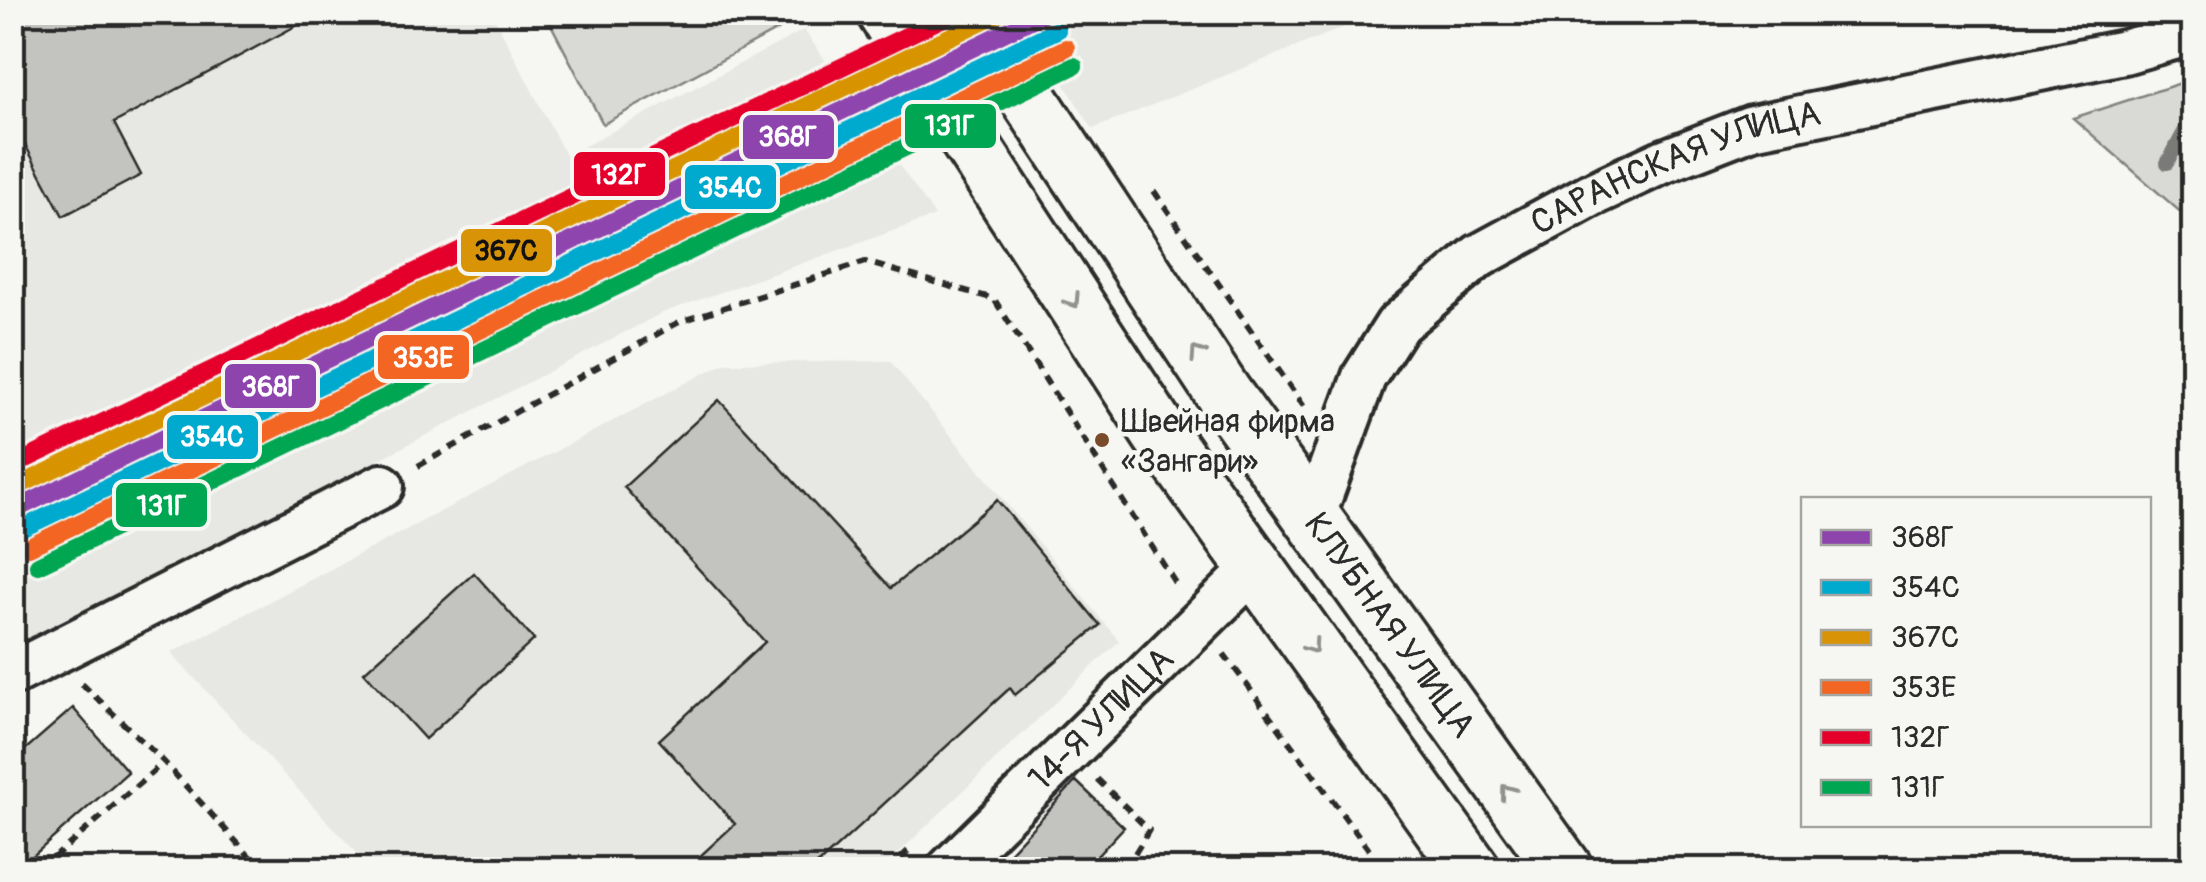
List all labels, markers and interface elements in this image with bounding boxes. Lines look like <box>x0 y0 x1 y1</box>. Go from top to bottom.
street label: САРАНСКАЯ УЛИЦА <box>1523 92 1824 246</box>
line badge: 131Г <box>903 102 998 150</box>
text: 131Г <box>925 109 975 144</box>
line badge: 368Г <box>741 113 836 161</box>
text: 368Г <box>758 120 818 155</box>
line badge: 132Г <box>572 150 667 198</box>
text: 132Г <box>591 158 647 193</box>
line badge: 354С <box>683 163 778 211</box>
text: 354С <box>698 171 762 206</box>
line badge: 367С <box>459 227 554 274</box>
text: 367С <box>474 234 538 269</box>
one-way arrow <box>1061 290 1079 309</box>
line badge: 353Е <box>376 333 471 381</box>
text: 353Е <box>393 341 454 376</box>
one-way arrow <box>1190 346 1209 364</box>
line badge: 368Г <box>223 362 318 410</box>
text: 368Г <box>241 370 301 405</box>
place label: Швейная фирма «Зангари» <box>1121 402 1335 482</box>
line badge: 354С <box>165 413 260 461</box>
text: 354С <box>180 420 244 455</box>
marker: Швейная фирма «Зангари» <box>1092 430 1112 450</box>
line badge: 131Г <box>114 481 209 529</box>
text: 131Г <box>137 489 187 524</box>
legend <box>1801 497 2151 827</box>
street label: КЛУБНАЯ УЛИЦА <box>1294 504 1485 746</box>
text: 368Г <box>1891 519 1955 556</box>
text: 354С <box>1891 569 1960 606</box>
text: 367С <box>1891 619 1959 656</box>
one-way arrow <box>1300 636 1318 655</box>
street label: 14-Я УЛИЦА <box>1019 638 1184 801</box>
text: 353Е <box>1891 669 1956 706</box>
text: 132Г <box>1891 719 1951 756</box>
text: 131Г <box>1891 769 1946 806</box>
one-way arrow <box>1501 784 1519 802</box>

